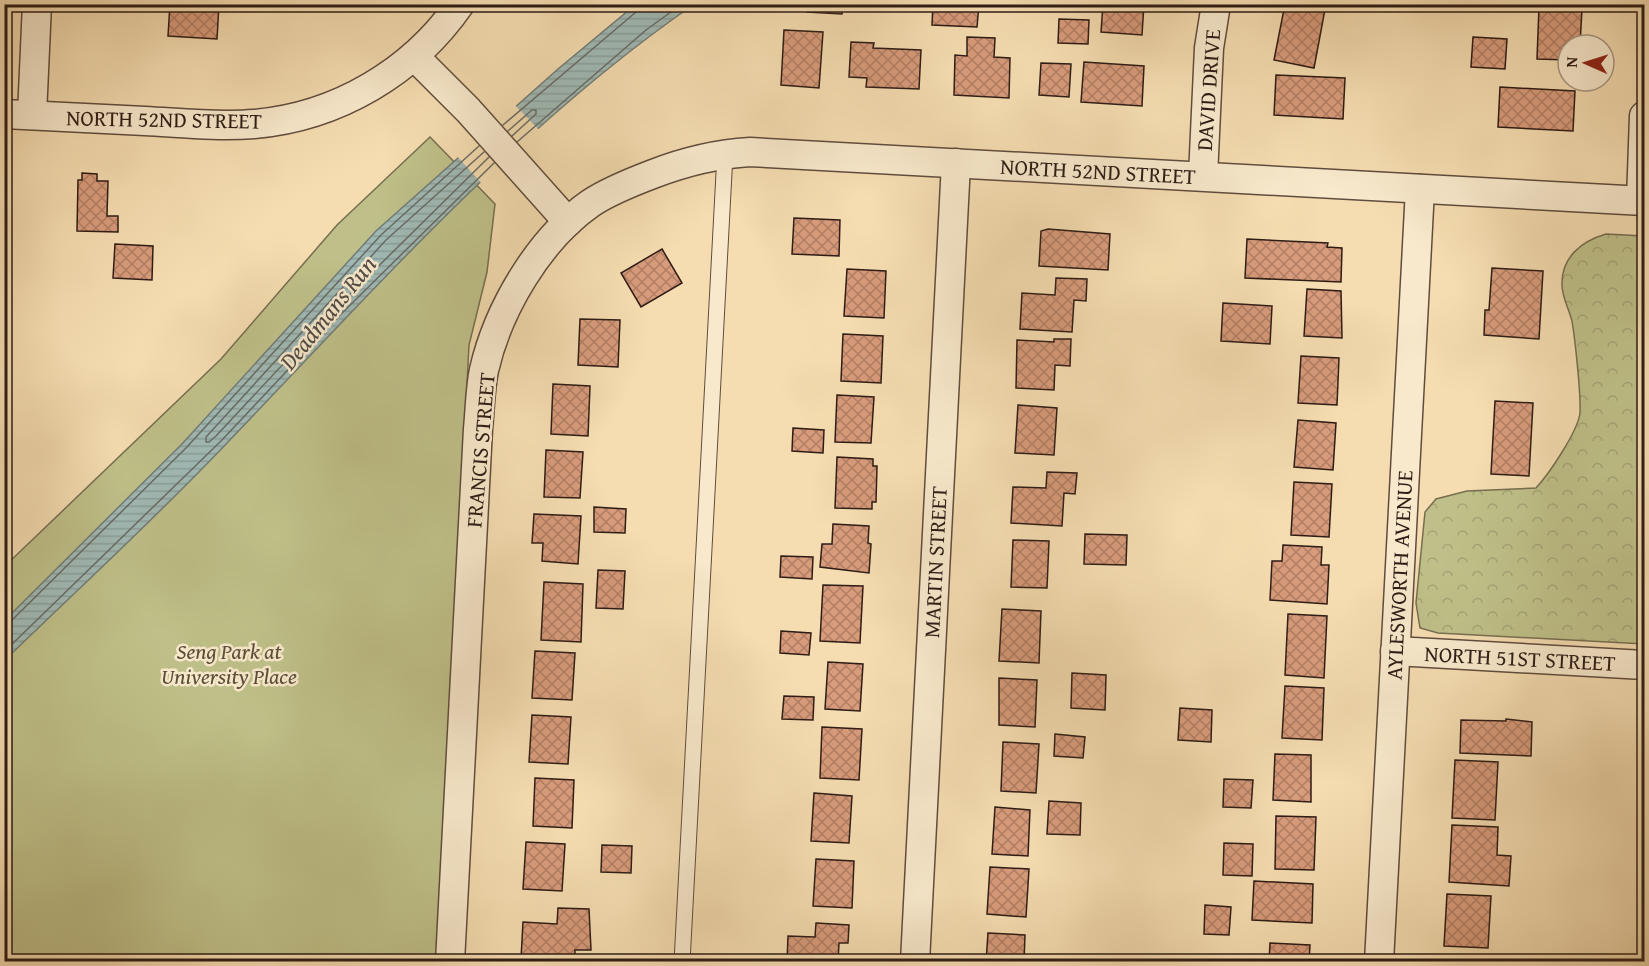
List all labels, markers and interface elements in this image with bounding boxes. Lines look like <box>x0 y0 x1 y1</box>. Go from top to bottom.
street label: DAVID DRIVE <box>1188 28 1228 152</box>
north arrow <box>1556 33 1616 93</box>
text: N <box>1559 56 1583 68</box>
street label: NORTH 52ND STREET <box>66 101 262 137</box>
street label: NORTH 52ND STREET <box>999 150 1197 192</box>
water label: Deadmans Run <box>270 248 384 378</box>
street label: FRANCIS STREET <box>457 371 503 529</box>
street label: AYLESWORTH AVENUE <box>1378 469 1420 681</box>
street label: MARTIN STREET <box>915 485 955 639</box>
park label: Seng Park at University Place <box>161 635 297 692</box>
street label: NORTH 51ST STREET <box>1424 637 1616 679</box>

